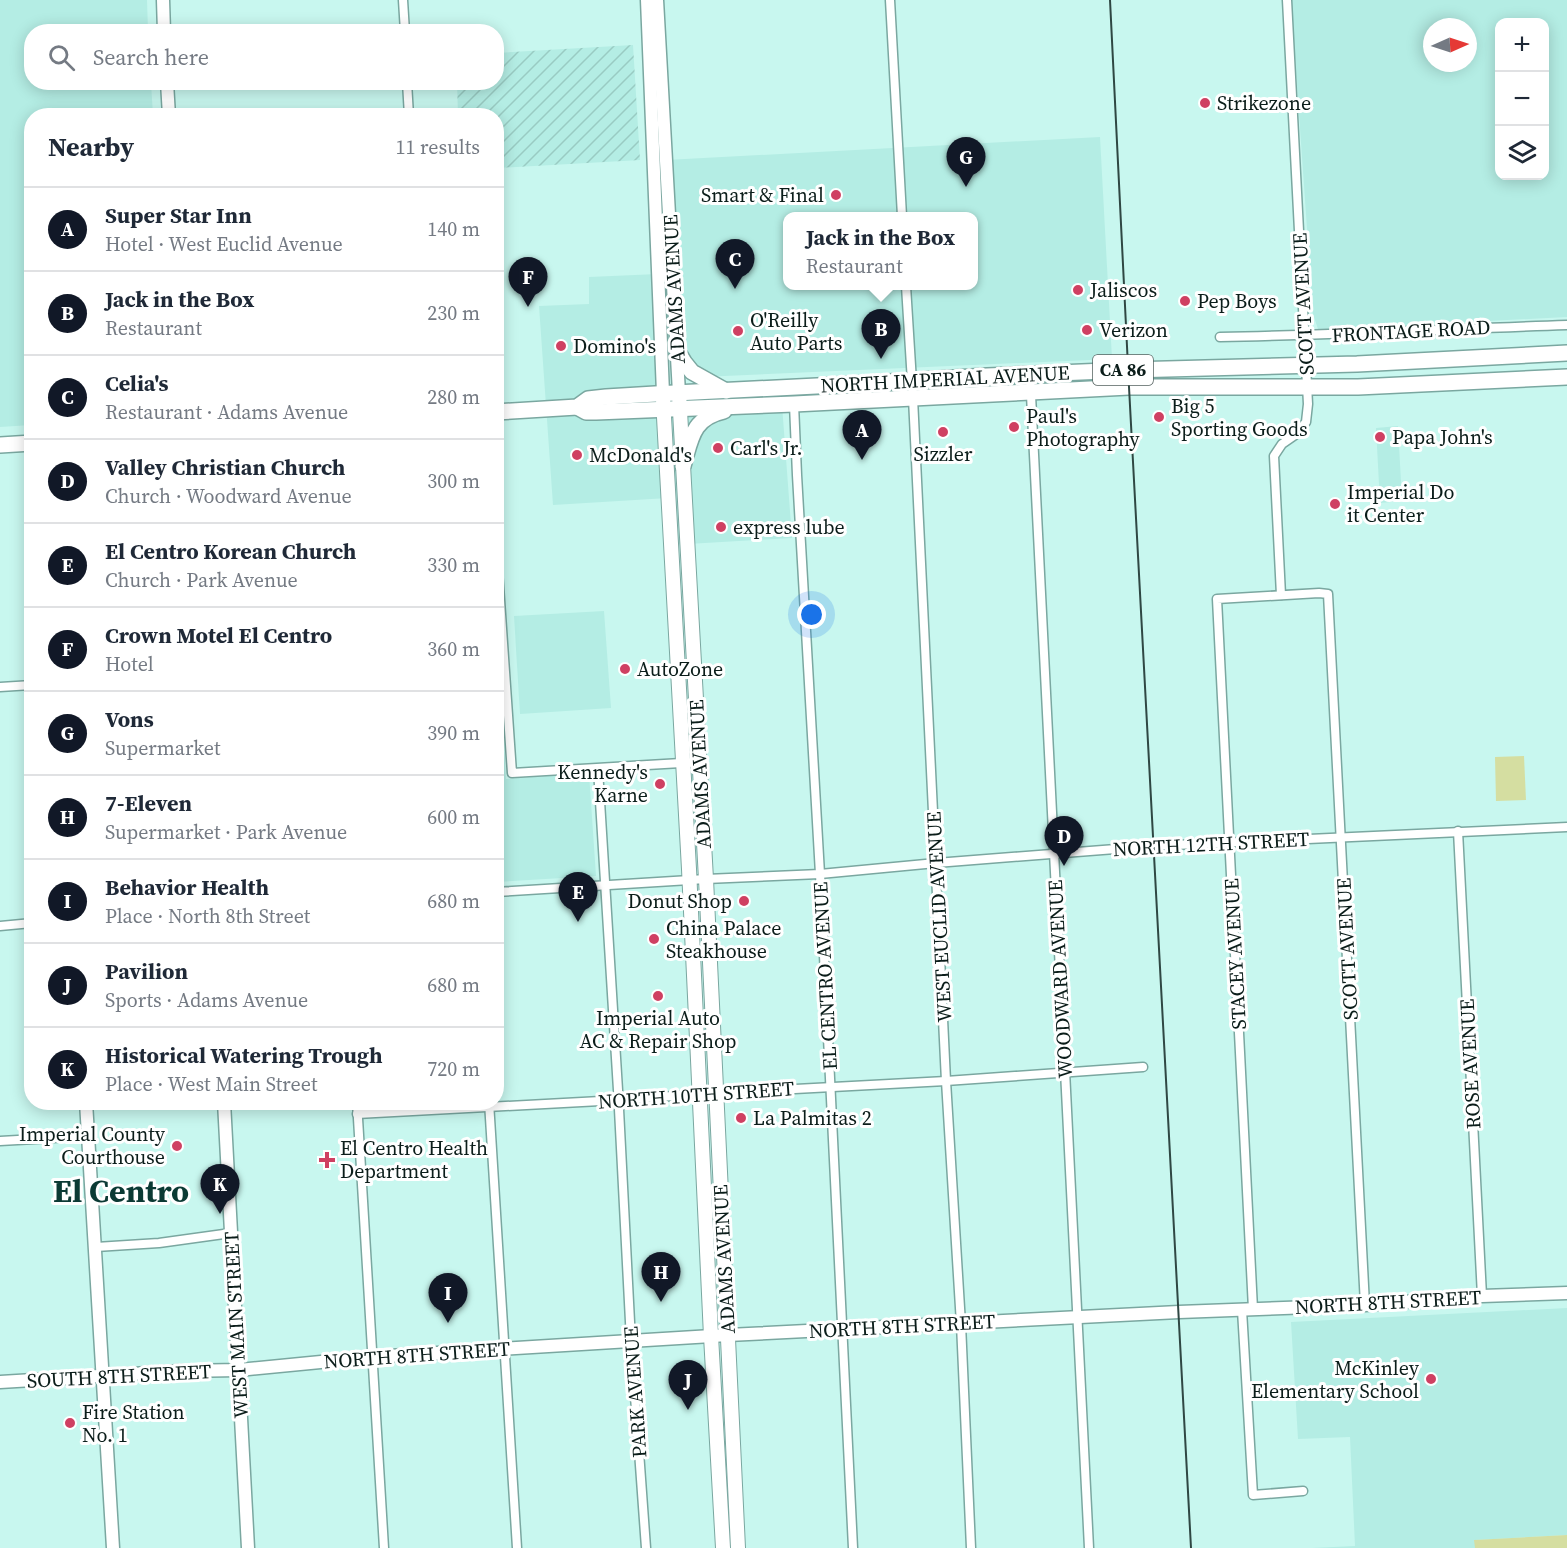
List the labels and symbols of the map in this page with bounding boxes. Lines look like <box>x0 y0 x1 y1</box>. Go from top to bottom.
north arrow <box>1423 18 1477 72</box>
place label: Strikezone <box>1217 89 1311 117</box>
marker: Strikezone <box>1198 96 1212 110</box>
pin: G <box>946 138 986 187</box>
place label: Smart & Final <box>701 181 824 209</box>
marker: Smart & Final <box>829 188 843 202</box>
street label: ADAMS AVENUE <box>656 214 692 364</box>
street label: SCOTT AVENUE <box>1285 232 1321 376</box>
pin: C <box>716 240 754 289</box>
pin: F <box>508 258 548 307</box>
place label: Jaliscos <box>1089 276 1157 304</box>
marker: Jaliscos <box>1071 283 1085 297</box>
place label: Pep Boys <box>1197 287 1277 315</box>
marker: Pep Boys <box>1178 294 1192 308</box>
place label: O'Reilly Auto Parts <box>750 306 843 357</box>
pin: B <box>862 310 900 359</box>
street label: FRONTAGE ROAD <box>1331 313 1491 349</box>
place label: Verizon <box>1099 316 1168 344</box>
marker: Verizon <box>1080 323 1094 337</box>
marker: O'Reilly Auto Parts <box>731 324 745 338</box>
place label: Domino's <box>573 332 656 360</box>
marker: Domino's <box>554 339 568 353</box>
road number: CA 86 <box>1093 355 1153 385</box>
street label: NORTH IMPERIAL AVENUE <box>820 358 1070 400</box>
place label: Big 5 Sporting Goods <box>1171 392 1308 443</box>
place label: Paul's Photography <box>1026 402 1140 453</box>
pin: A <box>842 410 882 460</box>
marker: Big 5 Sporting Goods <box>1152 410 1166 424</box>
marker: Paul's Photography <box>1007 420 1021 434</box>
place label: Papa John's <box>1392 423 1493 451</box>
marker: Sizzler <box>936 425 950 439</box>
marker: Papa John's <box>1373 430 1387 444</box>
place label: Carl's Jr. <box>730 434 802 462</box>
place label: Sizzler <box>913 440 973 468</box>
place label: McDonald's <box>589 441 692 469</box>
marker: Carl's Jr. <box>711 441 725 455</box>
marker: McDonald's <box>570 448 584 462</box>
place label: Imperial Do it Center <box>1347 478 1454 529</box>
marker: Imperial Do it Center <box>1328 497 1342 511</box>
place label: express lube <box>733 513 845 541</box>
marker: express lube <box>714 520 728 534</box>
your location <box>797 600 826 629</box>
place label: AutoZone <box>637 655 723 683</box>
marker: AutoZone <box>618 662 632 676</box>
street label: ADAMS AVENUE <box>682 699 718 849</box>
place label: Kennedy's Karne <box>557 758 648 809</box>
marker: Kennedy's Karne <box>653 777 667 791</box>
street label: WEST EUCLID AVENUE <box>919 811 959 1023</box>
pin: D <box>1044 816 1084 866</box>
street label: NORTH 12TH STREET <box>1112 825 1310 863</box>
pin: E <box>558 872 598 922</box>
street label: SCOTT AVENUE <box>1329 877 1365 1021</box>
street label: STACEY AVENUE <box>1217 878 1253 1030</box>
street label: WOODWARD AVENUE <box>1041 879 1079 1079</box>
street label: EL CENTRO AVENUE <box>806 881 844 1071</box>
place label: Donut Shop <box>627 887 732 915</box>
marker: Donut Shop <box>737 894 751 908</box>
place label: China Palace Steakhouse <box>666 914 781 965</box>
marker: China Palace Steakhouse <box>647 932 661 946</box>
marker: Imperial Auto AC & Repair Shop <box>651 989 665 1003</box>
street label: ROSE AVENUE <box>1453 998 1487 1130</box>
place label: Imperial Auto AC & Repair Shop <box>579 1004 737 1055</box>
street label: NORTH 10TH STREET <box>597 1074 795 1116</box>
place label: La Palmitas 2 <box>753 1104 872 1132</box>
marker: La Palmitas 2 <box>734 1111 748 1125</box>
place label: Imperial County Courthouse <box>19 1120 166 1171</box>
place label: El Centro Health Department <box>340 1134 488 1185</box>
marker: Imperial County Courthouse <box>170 1139 184 1153</box>
marker: El Centro Health Department <box>318 1151 336 1169</box>
pin: K <box>200 1164 240 1214</box>
district label: El Centro <box>53 1169 189 1213</box>
street label: ADAMS AVENUE <box>706 1184 742 1334</box>
street label: WEST MAIN STREET <box>217 1231 255 1419</box>
pin: H <box>642 1252 680 1302</box>
pin: I <box>428 1274 468 1323</box>
street label: NORTH 8TH STREET <box>1294 1283 1482 1321</box>
street label: NORTH 8TH STREET <box>808 1307 996 1345</box>
street label: PARK AVENUE <box>616 1325 654 1459</box>
street label: NORTH 8TH STREET <box>323 1335 511 1375</box>
place label: McKinley Elementary School <box>1251 1354 1420 1405</box>
street label: SOUTH 8TH STREET <box>26 1357 212 1395</box>
pin: J <box>668 1360 708 1410</box>
marker: McKinley Elementary School <box>1424 1372 1438 1386</box>
place label: Fire Station No. 1 <box>82 1398 185 1449</box>
marker: Fire Station No. 1 <box>63 1416 77 1430</box>

